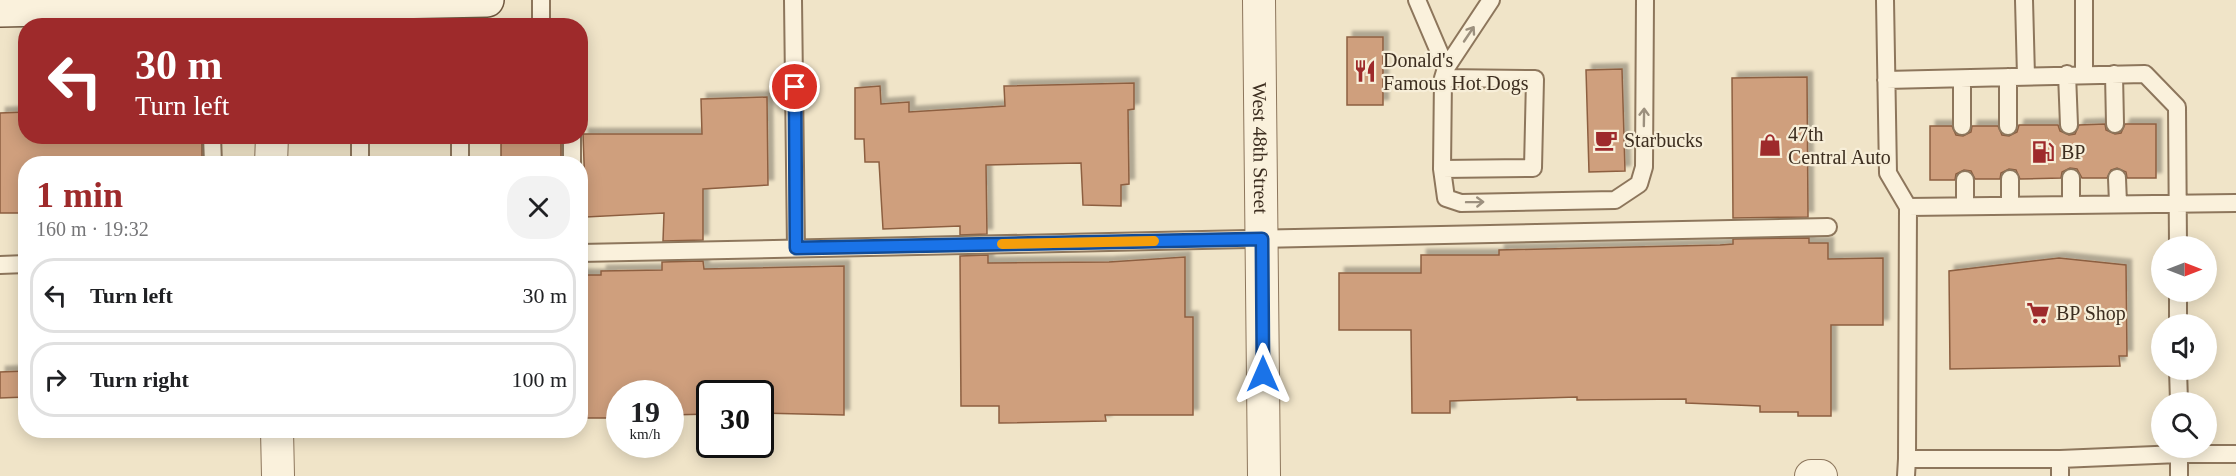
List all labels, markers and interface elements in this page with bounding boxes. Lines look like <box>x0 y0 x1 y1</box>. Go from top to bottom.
one-way arrow <box>1463 26 1475 43</box>
icon: left <box>36 42 114 120</box>
text: 30 m <box>135 42 223 88</box>
place label: Donald's Famous Hot Dogs <box>1383 49 1529 95</box>
restaurant icon: Donald's Famous Hot Dogs <box>1352 58 1378 84</box>
pin <box>769 61 820 112</box>
icon: arrive <box>778 70 811 103</box>
street label: West 48th Street <box>1249 82 1272 214</box>
text: Turn left <box>135 91 229 121</box>
one-way arrow <box>1639 107 1650 127</box>
place label: 47th Central Auto <box>1788 123 1891 168</box>
cafe icon: Starbucks <box>1593 127 1619 153</box>
place label: Starbucks <box>1624 129 1703 151</box>
shop icon: 47th Central Auto <box>1757 132 1783 158</box>
fuel station icon: BP <box>2030 139 2056 165</box>
place label: BP <box>2061 141 2085 163</box>
text: 1 min <box>36 175 123 215</box>
button: close <box>507 176 570 239</box>
one-way arrow <box>1464 197 1484 208</box>
text: 160 m · 19:32 <box>36 218 149 240</box>
north arrow <box>2151 236 2217 302</box>
map controls <box>2151 236 2217 458</box>
icon: left <box>39 279 72 312</box>
text: Turn left <box>90 283 173 308</box>
text: 30 m <box>522 283 567 308</box>
supermarket icon: BP Shop <box>2025 300 2051 326</box>
place label: BP Shop <box>2056 302 2126 325</box>
button: sound <box>2151 314 2217 380</box>
position arrow <box>1231 342 1295 406</box>
icon: right <box>39 363 72 396</box>
text: Turn right <box>90 367 189 392</box>
text: 100 m <box>511 367 567 392</box>
speed limit sign: 30 <box>696 380 774 458</box>
button: search <box>2151 392 2217 458</box>
text: 19 <box>630 395 660 428</box>
text: km/h <box>630 426 660 442</box>

